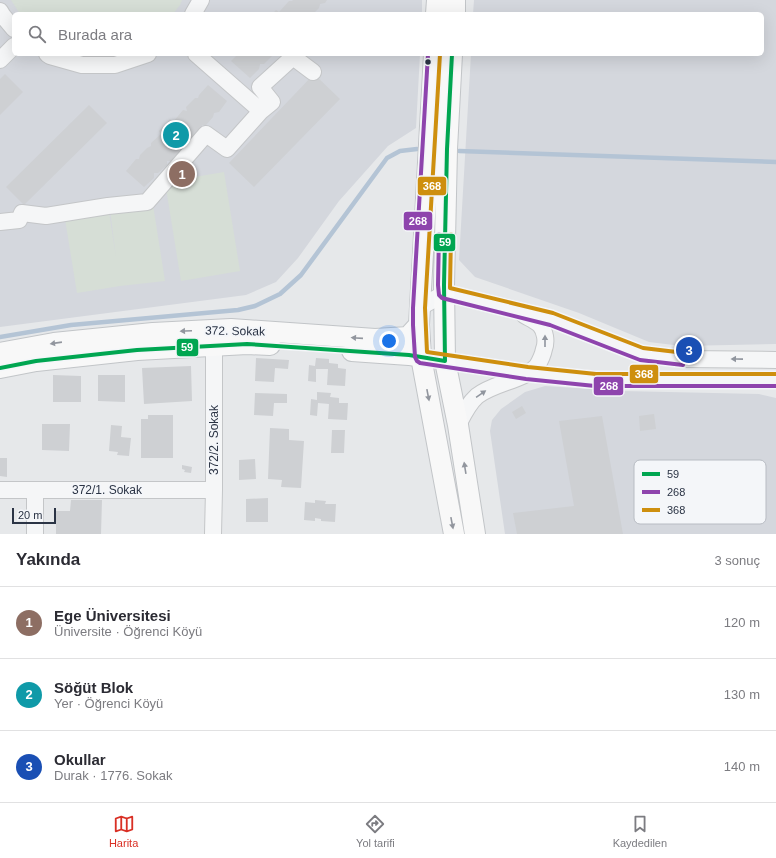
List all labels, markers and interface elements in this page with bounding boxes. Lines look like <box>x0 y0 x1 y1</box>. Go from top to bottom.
search box <box>12 12 764 56</box>
icon: search <box>26 23 48 45</box>
text: Burada ara <box>58 26 132 43</box>
unlabelled marker <box>423 57 433 67</box>
pin: 2 <box>163 120 189 150</box>
pin: 1 <box>169 159 195 189</box>
line badge: 368 <box>417 176 447 196</box>
text: 368 <box>423 180 441 192</box>
line badge: 268 <box>403 211 433 231</box>
text: 268 <box>409 215 427 227</box>
line badge: 59 <box>433 233 456 252</box>
text: 59 <box>439 236 451 248</box>
street label: 372. Sokak <box>205 323 266 339</box>
one-way arrow <box>180 328 192 335</box>
your location <box>379 331 399 351</box>
one-way arrow <box>351 334 363 341</box>
one-way arrow <box>542 334 548 347</box>
pin: 3 <box>676 335 702 365</box>
line badge: 59 <box>176 338 199 357</box>
one-way arrow <box>50 340 62 346</box>
text: 59 <box>181 341 193 353</box>
one-way arrow <box>730 356 743 362</box>
line badge: 368 <box>629 364 659 384</box>
text: 368 <box>635 368 653 380</box>
line badge: 268 <box>593 376 624 396</box>
text: 268 <box>600 380 618 392</box>
one-way arrow <box>426 389 432 401</box>
one-way arrow <box>476 390 486 398</box>
street label: 372/2. Sokak <box>207 404 221 475</box>
legend <box>634 460 766 524</box>
one-way arrow <box>462 462 468 474</box>
text: 59 <box>667 468 679 480</box>
street label: 372/1. Sokak <box>72 483 143 497</box>
text: 268 <box>667 486 685 498</box>
text: 368 <box>667 504 685 516</box>
scale bar <box>12 506 56 525</box>
text: 20 m <box>18 509 42 521</box>
one-way arrow <box>449 517 455 529</box>
text: Yakında <box>16 550 80 569</box>
text: 3 sonuç <box>714 553 760 568</box>
text: Ege Üniversitesi <box>54 607 171 624</box>
text: 1 <box>25 615 33 630</box>
text: 120 m <box>724 615 760 630</box>
text: Üniversite · Öğrenci Köyü <box>54 624 202 639</box>
text: Söğüt Blok <box>54 679 133 696</box>
text: 2 <box>25 687 33 702</box>
text: 130 m <box>724 687 760 702</box>
text: Yer · Öğrenci Köyü <box>54 696 163 711</box>
text: Okullar <box>54 751 106 768</box>
text: 3 <box>25 759 33 774</box>
text: 140 m <box>724 759 760 774</box>
text: Durak · 1776. Sokak <box>54 768 173 783</box>
tab: Harita <box>109 813 138 849</box>
tab: Yol tarifi <box>356 813 395 849</box>
tab: Kaydedilen <box>613 813 667 849</box>

